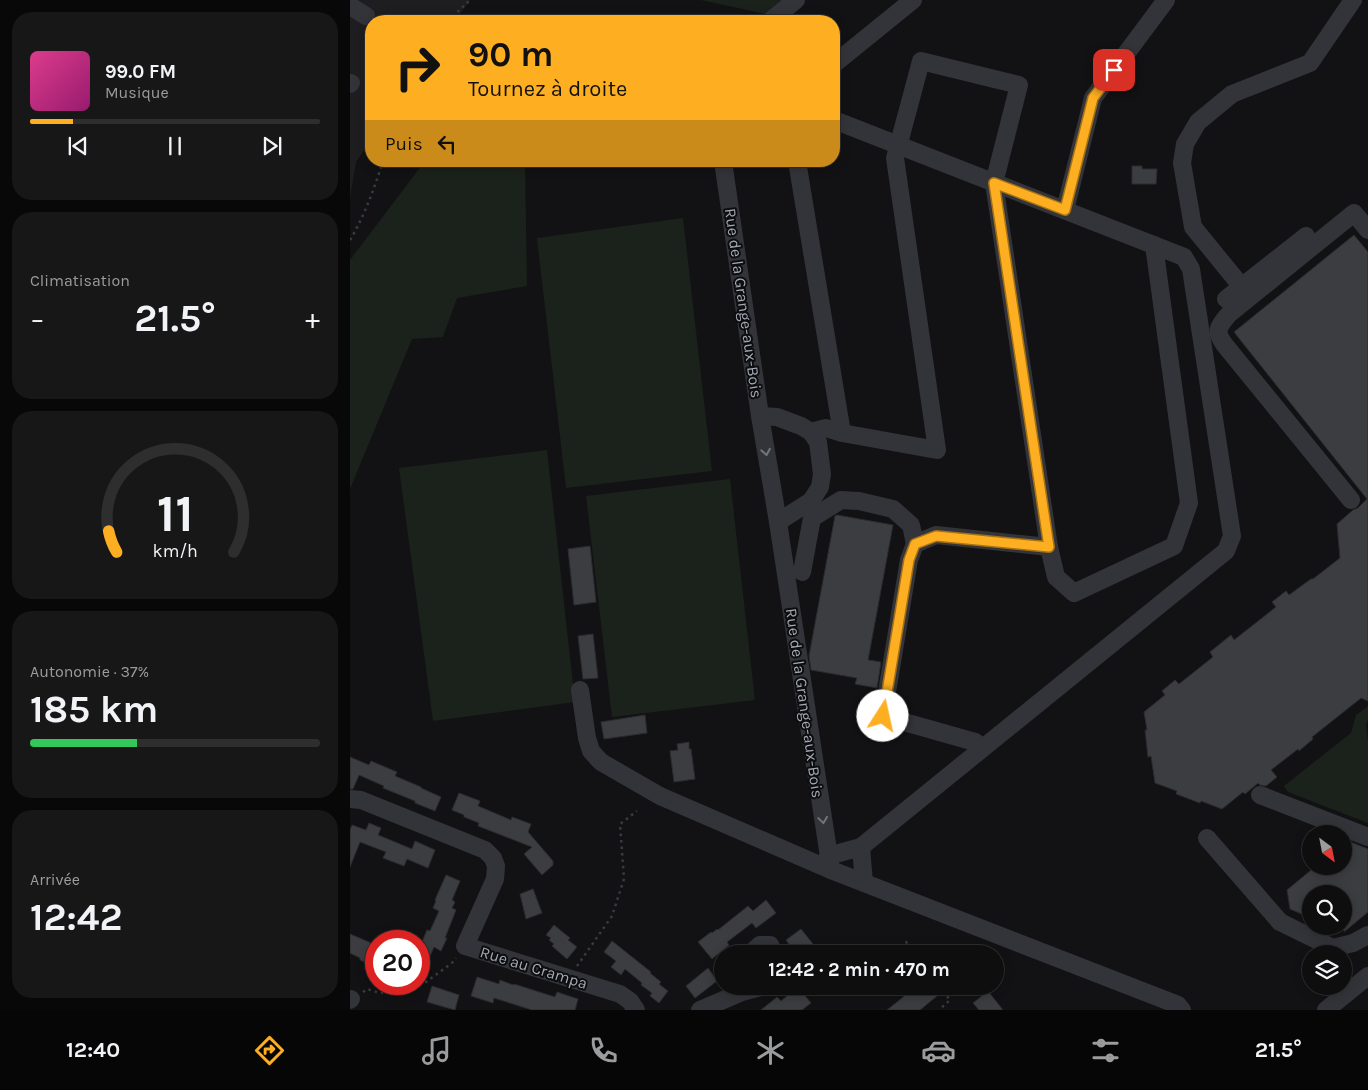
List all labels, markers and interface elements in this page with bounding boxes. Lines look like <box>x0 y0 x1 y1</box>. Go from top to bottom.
text: 90 m <box>468 34 554 75</box>
icon: right <box>385 35 450 100</box>
pin <box>1093 49 1135 91</box>
icon: arrive <box>1100 56 1128 84</box>
text: 99.0 FM <box>105 61 176 83</box>
text: Tournez à droite <box>468 76 627 102</box>
text: Musique <box>105 83 169 102</box>
icon: left <box>433 130 461 158</box>
icon: previous <box>64 132 92 160</box>
icon: pause <box>161 132 189 160</box>
icon: next <box>258 132 286 160</box>
text: Puis <box>385 133 423 155</box>
street label: Rue de la Grange-aux-Bois <box>721 207 766 399</box>
text: Climatisation <box>30 271 130 290</box>
text: 21.5° <box>134 296 216 341</box>
text: − <box>30 302 45 335</box>
text: + <box>305 302 320 335</box>
one-way arrow <box>761 447 771 456</box>
text: 11 <box>156 483 194 544</box>
text: km/h <box>152 541 198 562</box>
street label: Rue de la Grange-aux-Bois <box>782 607 827 799</box>
text: Autonomie · 37% <box>30 662 149 681</box>
text: 185 km <box>30 687 158 732</box>
position arrow <box>856 689 908 741</box>
one-way arrow <box>817 816 827 824</box>
north arrow <box>1302 825 1352 875</box>
map controls <box>1302 825 1352 995</box>
text: Arrivée <box>30 870 80 889</box>
button: search <box>1302 885 1352 935</box>
text: 12:42 <box>30 895 122 940</box>
speed limit sign: 20 <box>365 930 430 995</box>
street label: Rue au Crampa <box>478 942 590 993</box>
button: layers <box>1302 945 1352 995</box>
text: 12:42 · 2 min · 470 m <box>768 959 950 981</box>
icon: directions <box>252 1033 287 1068</box>
icon: music <box>419 1033 454 1068</box>
icon: phone <box>586 1033 621 1068</box>
icon: climate <box>753 1033 788 1068</box>
icon: car <box>921 1033 956 1068</box>
icon: filters <box>1088 1033 1123 1068</box>
text: 12:40 <box>66 1037 120 1063</box>
text: 21.5° <box>1255 1037 1302 1063</box>

